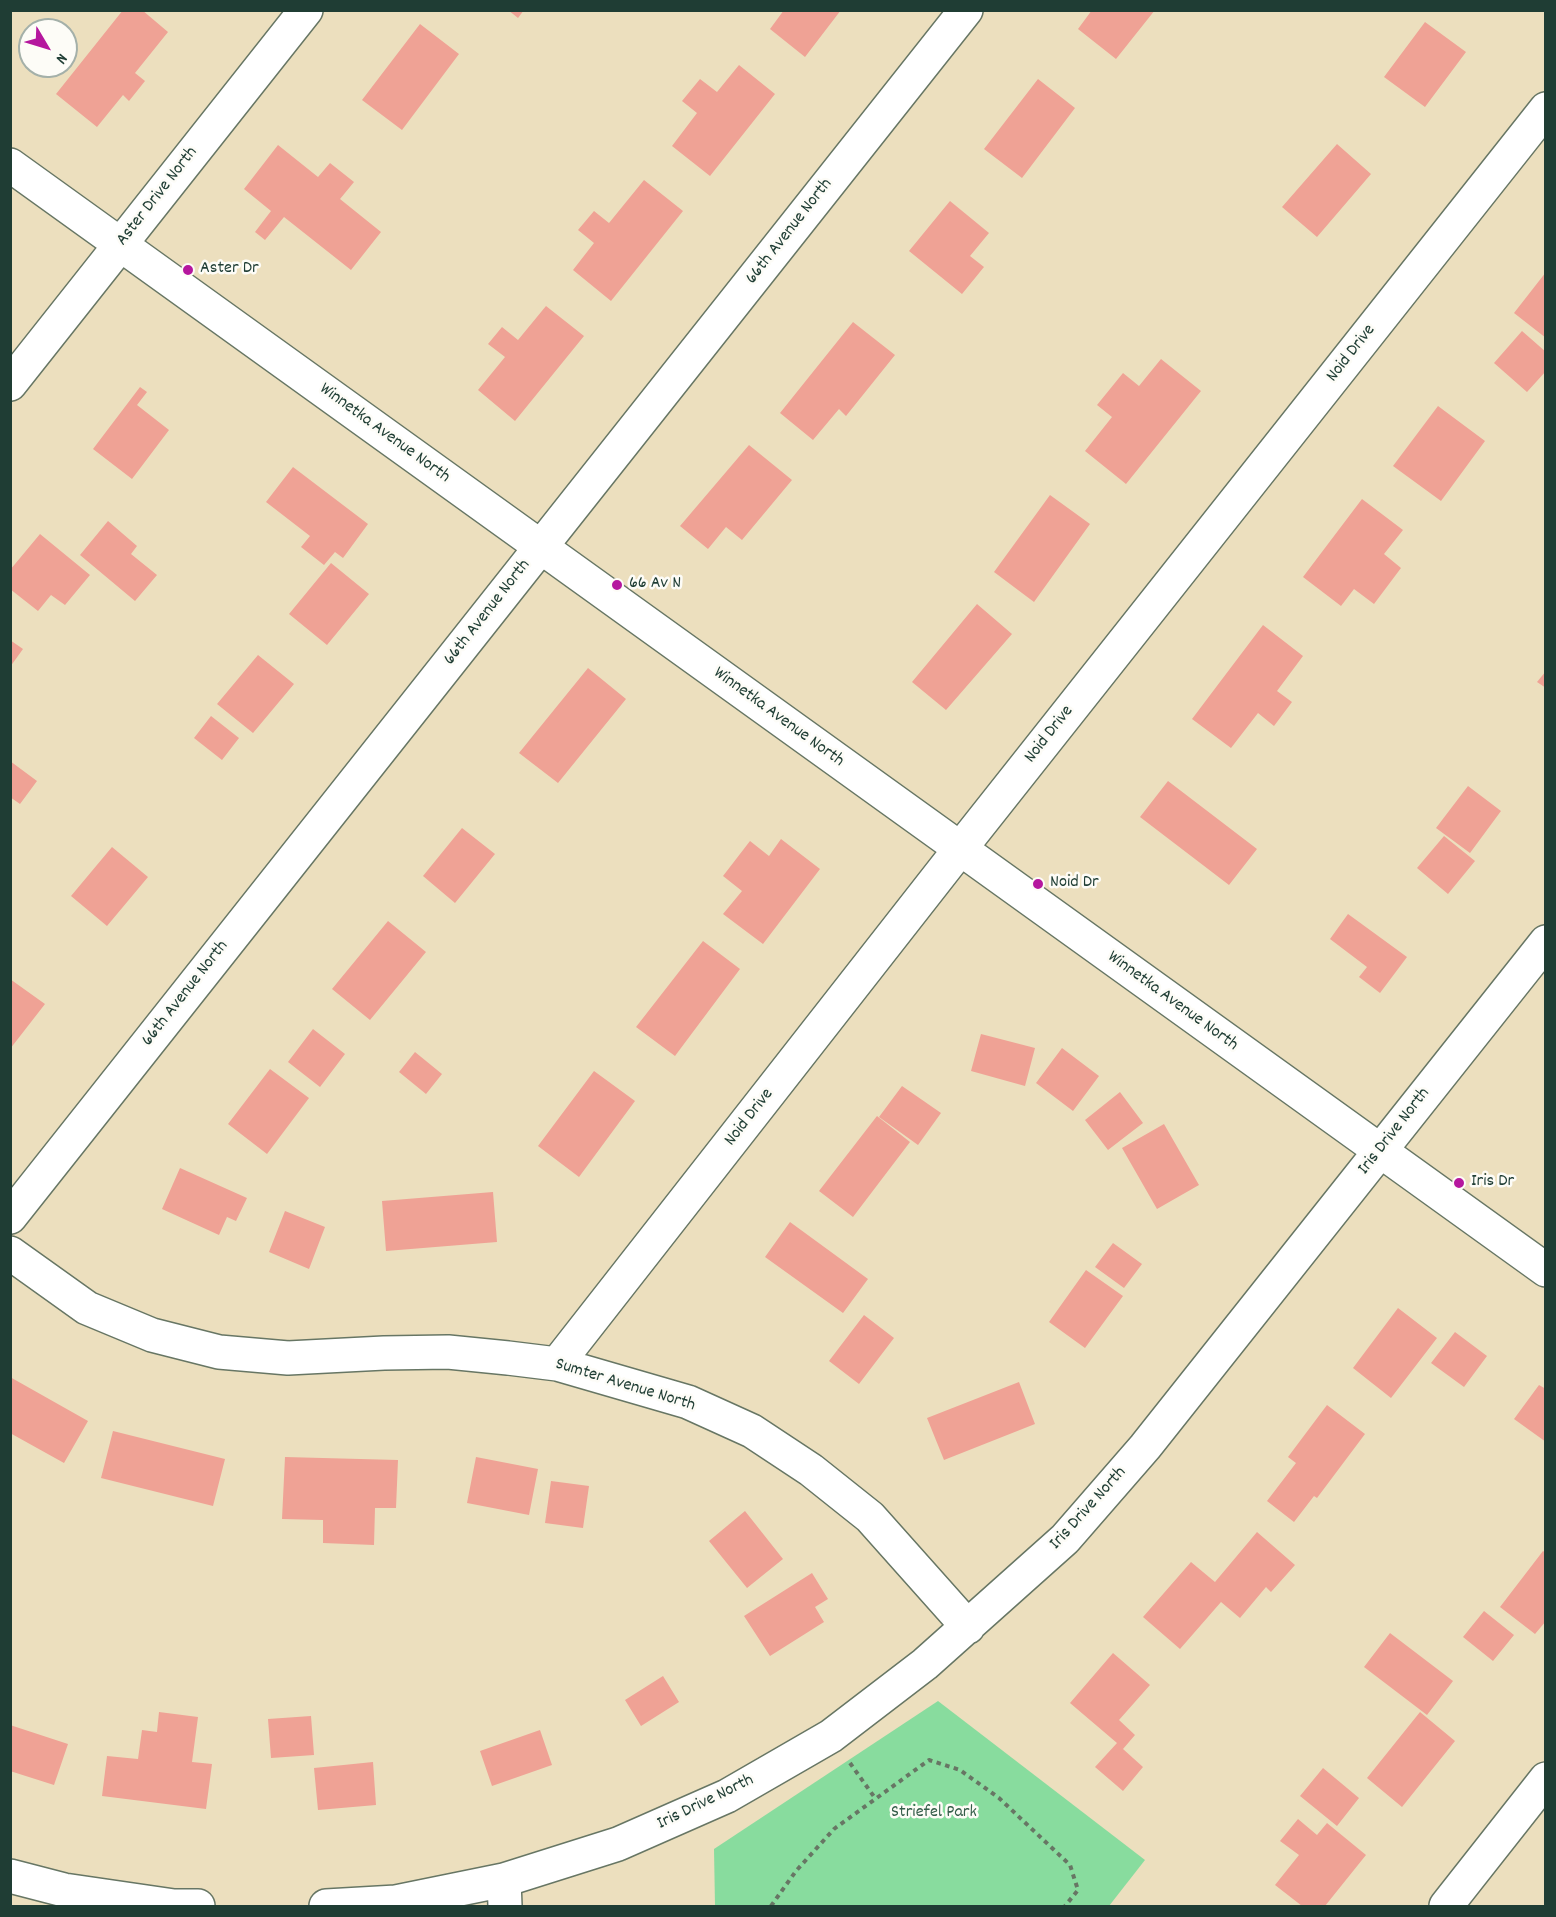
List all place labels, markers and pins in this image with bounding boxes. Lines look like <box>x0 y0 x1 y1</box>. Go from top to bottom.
place label: Aster Dr <box>200 259 259 281</box>
marker: Aster Dr <box>181 263 195 277</box>
place label: 66 Av N <box>629 574 681 596</box>
marker: 66 Av N <box>610 578 624 592</box>
place label: Noid Dr <box>1050 873 1099 895</box>
marker: Noid Dr <box>1031 877 1045 891</box>
place label: Iris Dr <box>1471 1172 1514 1194</box>
marker: Iris Dr <box>1452 1176 1466 1190</box>

